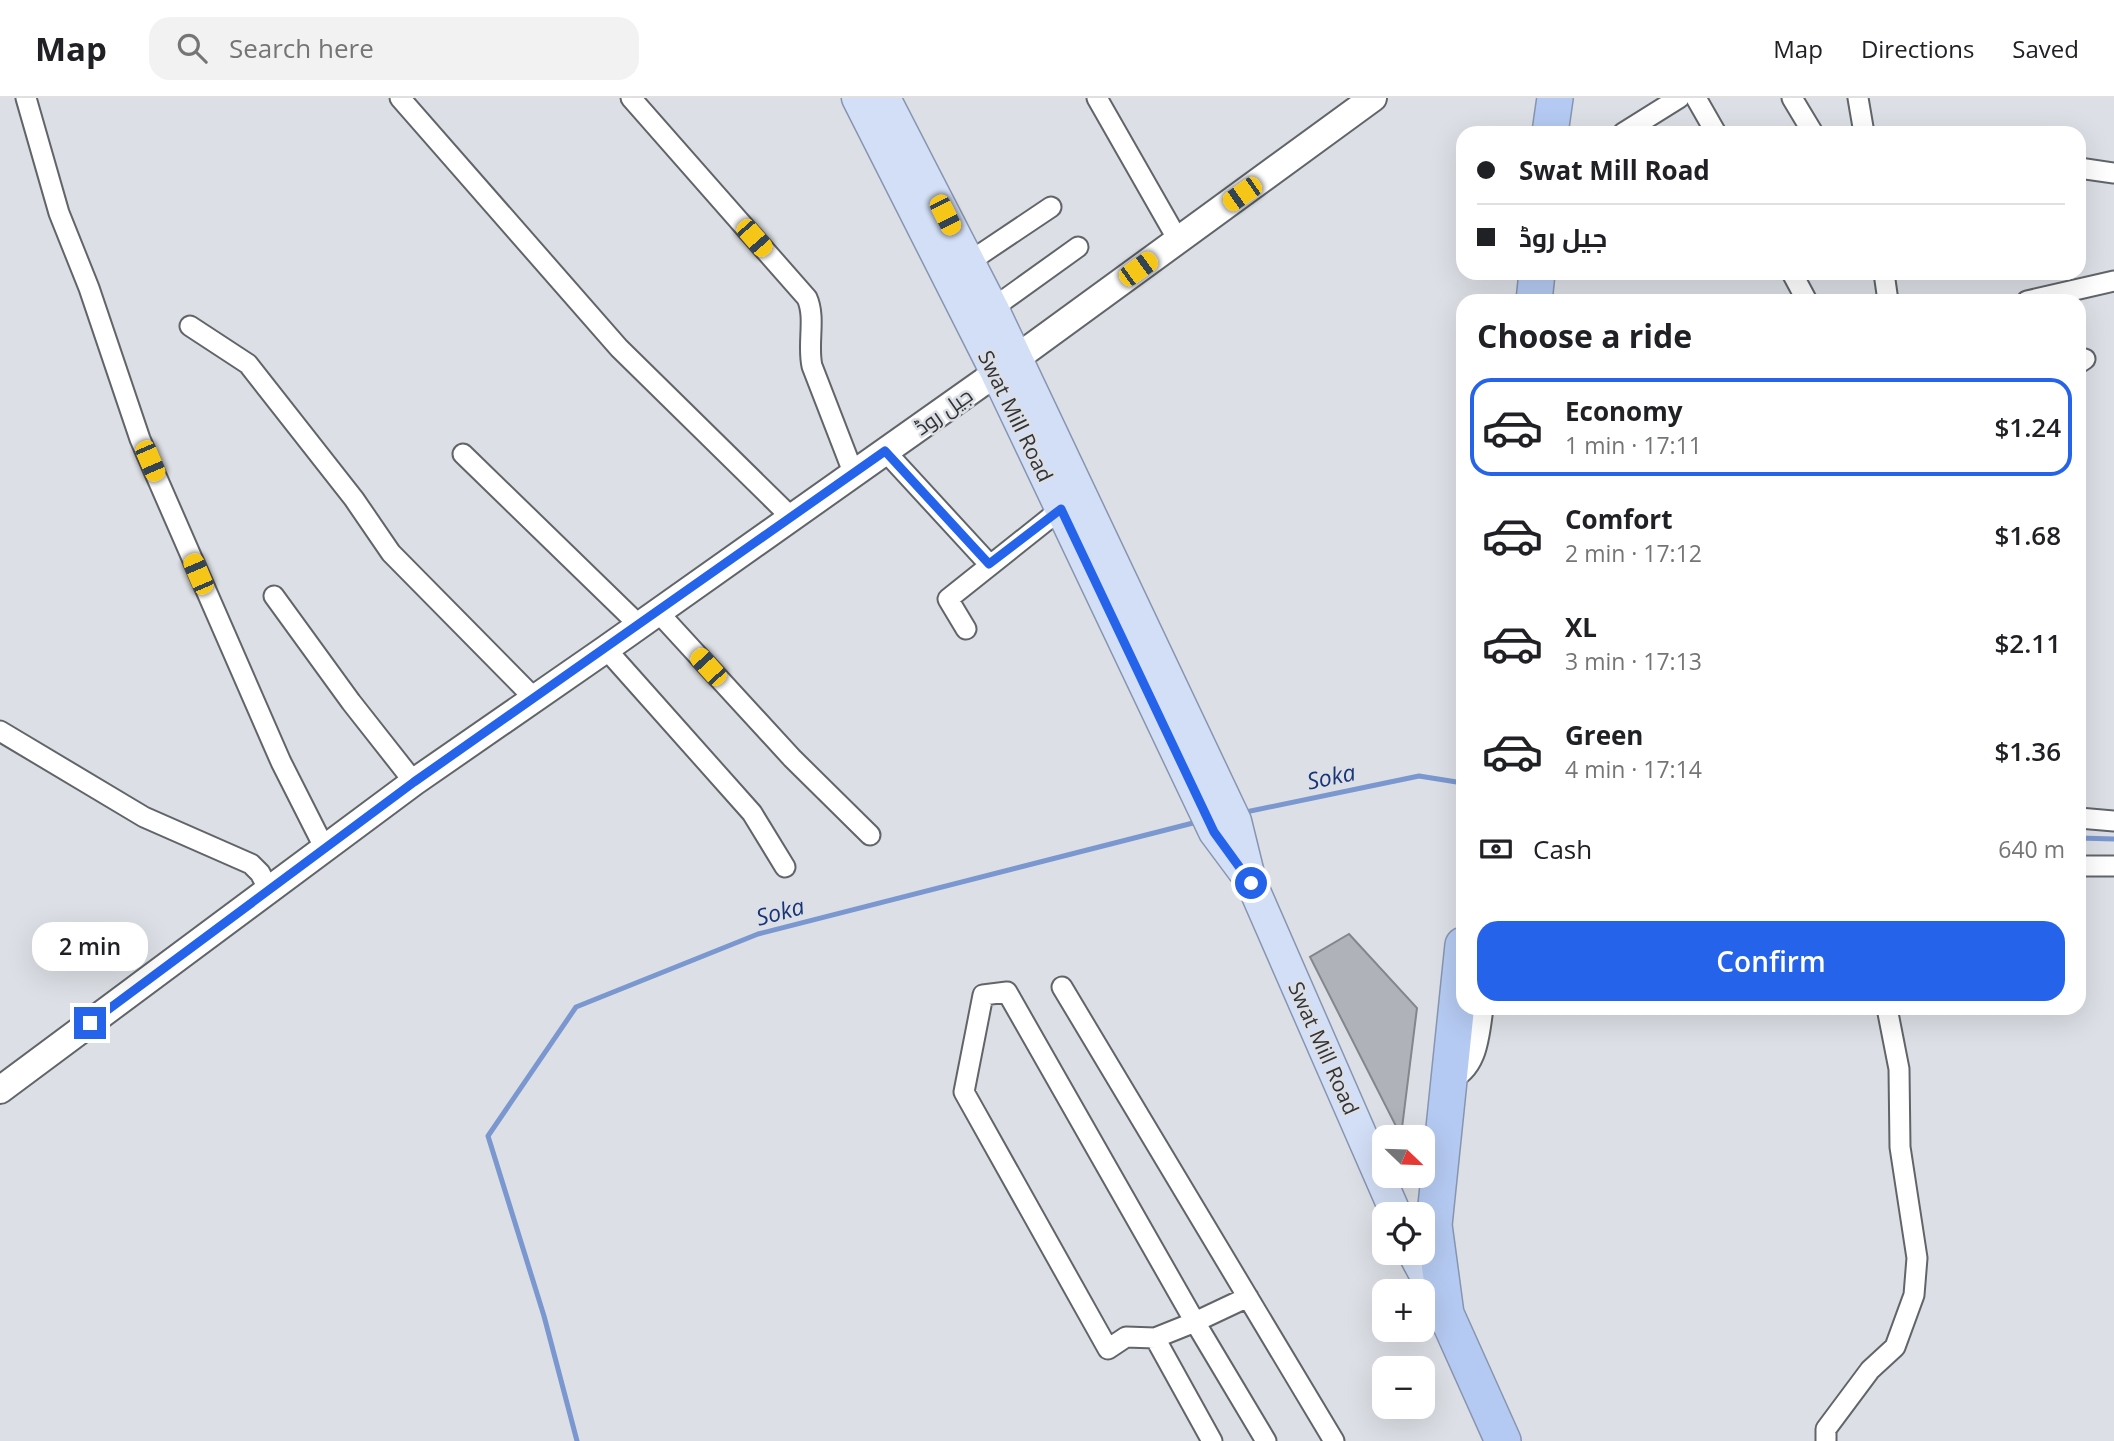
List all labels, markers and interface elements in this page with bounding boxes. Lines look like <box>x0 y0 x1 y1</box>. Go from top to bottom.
search box <box>149 17 639 80</box>
text: Map <box>35 26 107 71</box>
icon: search <box>173 29 211 67</box>
text: Search here <box>229 30 374 66</box>
text: Map <box>1773 32 1823 65</box>
text: Directions <box>1861 32 1974 65</box>
text: Saved <box>2012 32 2079 65</box>
text: Swat Mill Road <box>1519 152 1710 188</box>
car <box>1219 173 1266 215</box>
car <box>927 192 964 238</box>
car <box>733 215 776 261</box>
text: جیل روڈ <box>1519 219 1607 255</box>
car <box>1115 248 1162 290</box>
text: Choose a ride <box>1477 314 1692 357</box>
street label: Swat Mill Road <box>972 346 1060 486</box>
street label: جیل روڈ <box>908 381 978 441</box>
text: Economy <box>1565 393 1683 429</box>
icon: car <box>1481 396 1544 459</box>
text: $1.24 <box>1994 409 2061 445</box>
text: 1 min · 17:11 <box>1565 429 1702 461</box>
car <box>133 438 168 484</box>
text: Comfort <box>1565 501 1672 537</box>
icon: car <box>1481 504 1544 567</box>
text: $1.68 <box>1994 517 2061 553</box>
text: 2 min · 17:12 <box>1565 537 1702 569</box>
car <box>181 551 216 597</box>
text: XL <box>1565 609 1597 645</box>
icon: car <box>1481 612 1544 675</box>
text: $2.11 <box>1994 625 2061 661</box>
car <box>687 644 730 690</box>
text: 3 min · 17:13 <box>1565 645 1702 677</box>
text: Green <box>1565 717 1643 753</box>
icon: car <box>1481 720 1544 783</box>
text: $1.36 <box>1994 733 2061 769</box>
text: 4 min · 17:14 <box>1565 753 1702 785</box>
water label: Soka <box>1304 755 1358 797</box>
icon: cash <box>1477 830 1515 868</box>
text: Cash <box>1533 831 1592 867</box>
text: 640 m <box>1998 833 2065 865</box>
route start <box>1235 867 1267 899</box>
water label: Soka <box>752 889 808 933</box>
button: Confirm <box>1477 921 2065 1001</box>
callout: 2 min <box>32 922 148 970</box>
text: 2 min <box>59 930 121 962</box>
street label: Swat Mill Road <box>1282 977 1366 1119</box>
route end <box>74 1007 106 1039</box>
north arrow <box>1372 1125 1435 1188</box>
map controls <box>1372 1125 1435 1419</box>
button: locate <box>1372 1202 1435 1265</box>
button: + <box>1372 1279 1435 1342</box>
button: − <box>1372 1356 1435 1419</box>

